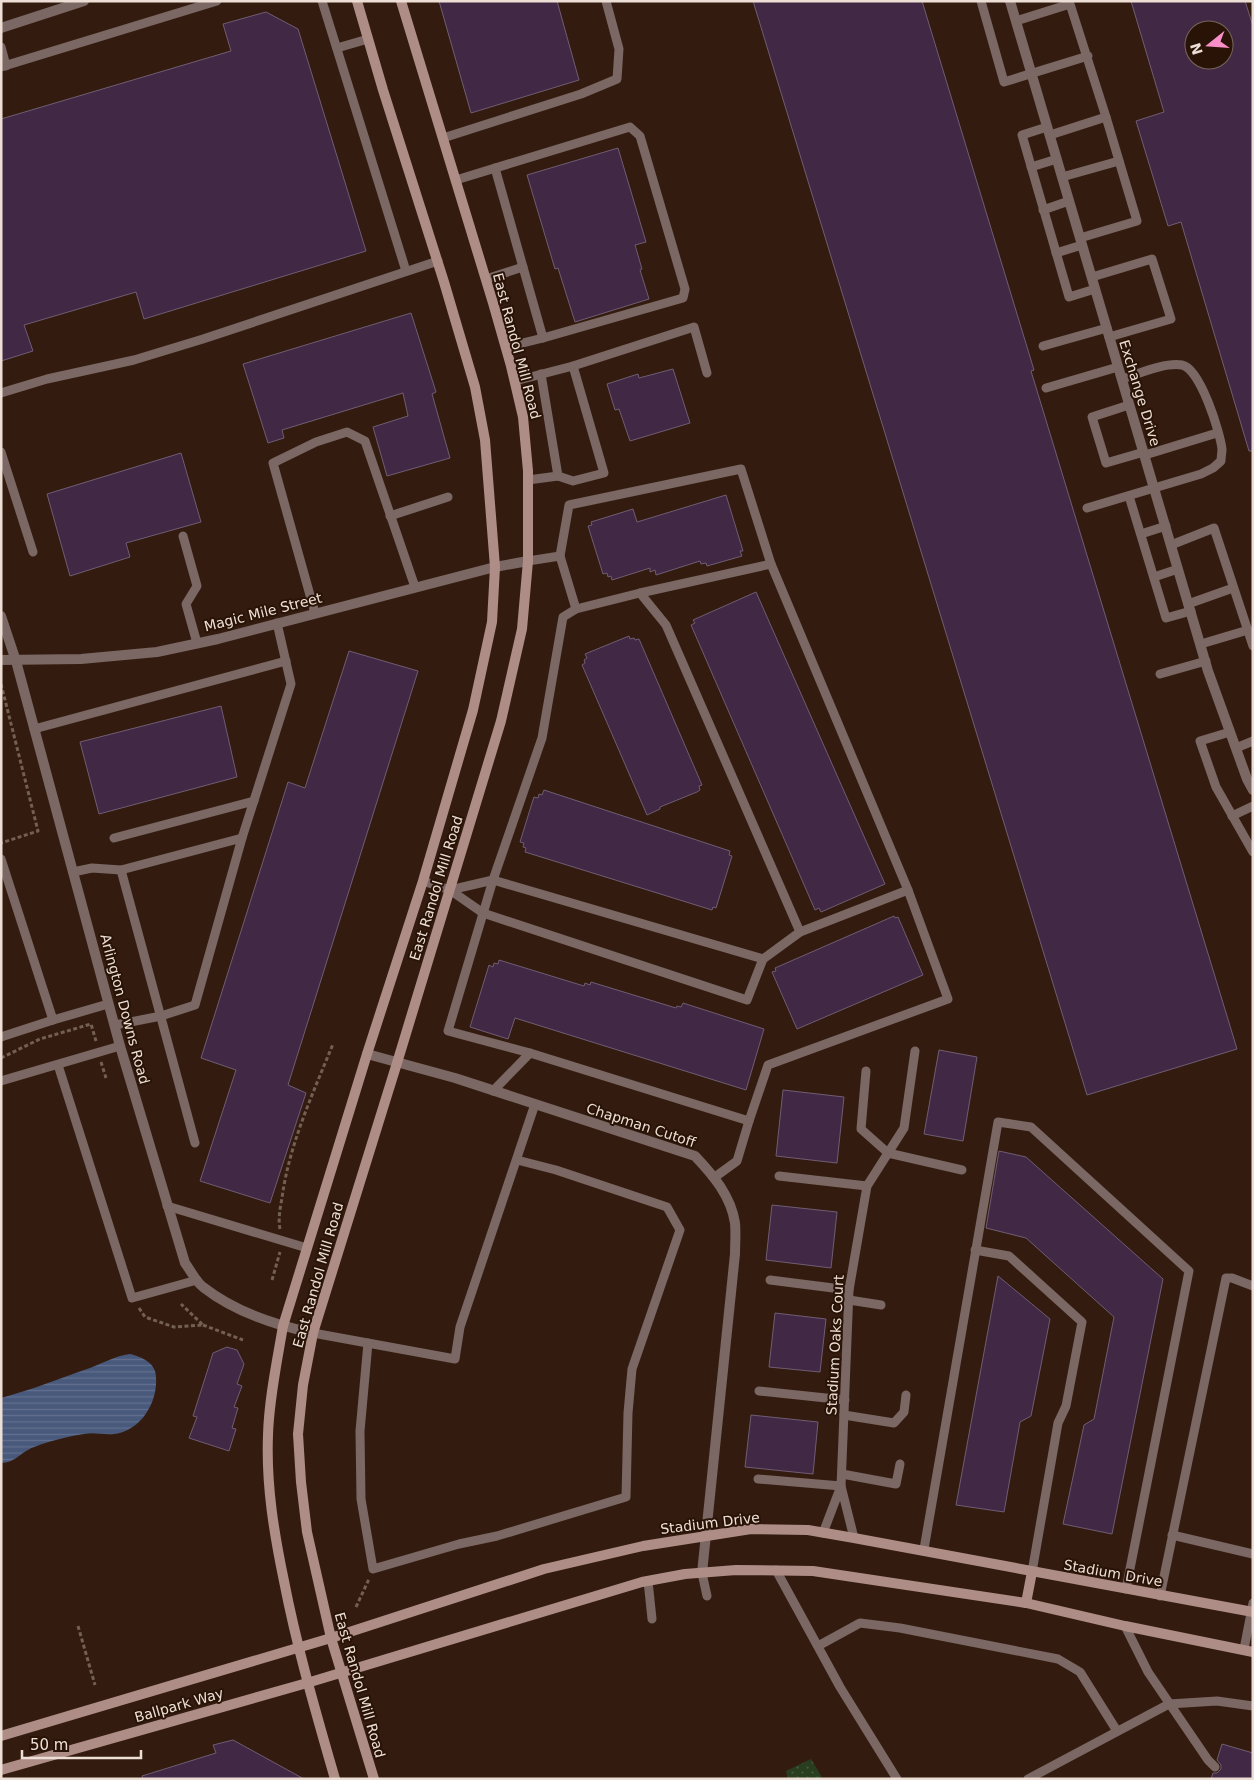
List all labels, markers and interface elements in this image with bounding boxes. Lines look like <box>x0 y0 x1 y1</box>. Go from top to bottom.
north arrow <box>1184 20 1234 70</box>
text: N <box>1187 41 1206 57</box>
street label: East Randol Mill Road <box>490 271 544 421</box>
street label: Exchange Drive <box>1116 338 1164 448</box>
street label: Magic Mile Street <box>202 589 324 634</box>
street label: East Randol Mill Road <box>406 814 466 962</box>
street label: Arlington Downs Road <box>97 932 153 1086</box>
street label: Chapman Cutoff <box>584 1100 698 1150</box>
street label: East Randol Mill Road <box>290 1200 346 1350</box>
street label: Stadium Oaks Court <box>823 1274 847 1416</box>
street label: Stadium Drive <box>659 1509 761 1537</box>
street label: Stadium Drive <box>1062 1556 1164 1590</box>
street label: East Randol Mill Road <box>332 1610 388 1760</box>
street label: Ballpark Way <box>133 1685 225 1725</box>
scale bar <box>22 1728 141 1760</box>
text: 50 m <box>30 1736 68 1754</box>

